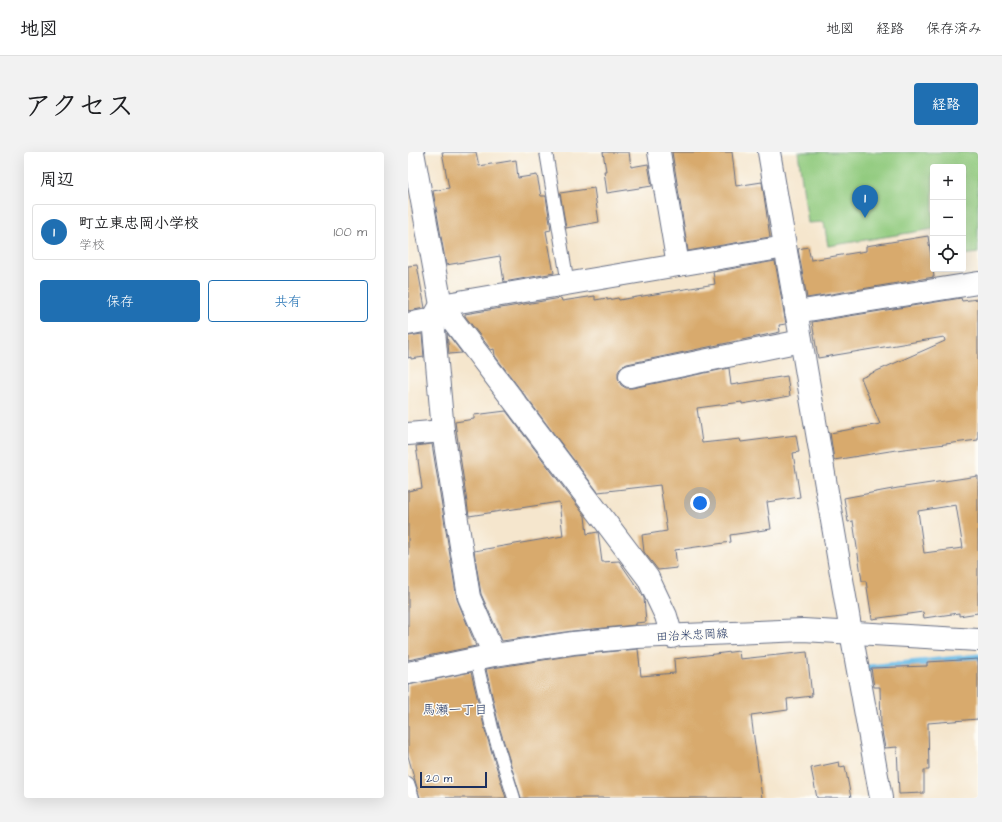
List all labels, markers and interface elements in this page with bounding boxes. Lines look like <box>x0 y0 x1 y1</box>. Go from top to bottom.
text: 地図 <box>20 16 58 43</box>
text: 地図 <box>826 19 854 39</box>
text: 経路 <box>876 19 904 39</box>
text: 保存済み <box>926 19 982 39</box>
button: 経路 <box>914 83 978 125</box>
text: アクセス <box>24 87 134 126</box>
map controls <box>930 164 966 272</box>
button: + <box>930 164 966 200</box>
text: 周辺 <box>40 168 74 192</box>
pin: 1 <box>852 185 878 218</box>
button: − <box>930 200 966 236</box>
text: 町立東忠岡小学校 <box>79 213 199 234</box>
text: 1 <box>53 223 55 241</box>
text: 100 m <box>334 223 367 241</box>
text: 学校 <box>79 236 105 254</box>
button: locate <box>930 236 966 272</box>
button: 保存 <box>40 280 200 322</box>
button: 共有 <box>208 280 368 322</box>
your location <box>690 493 710 513</box>
street label: 田治米忠岡線 <box>656 625 728 646</box>
district label: 馬瀬一丁目 <box>422 701 488 719</box>
scale bar <box>420 770 487 789</box>
text: 20 m <box>426 771 452 786</box>

